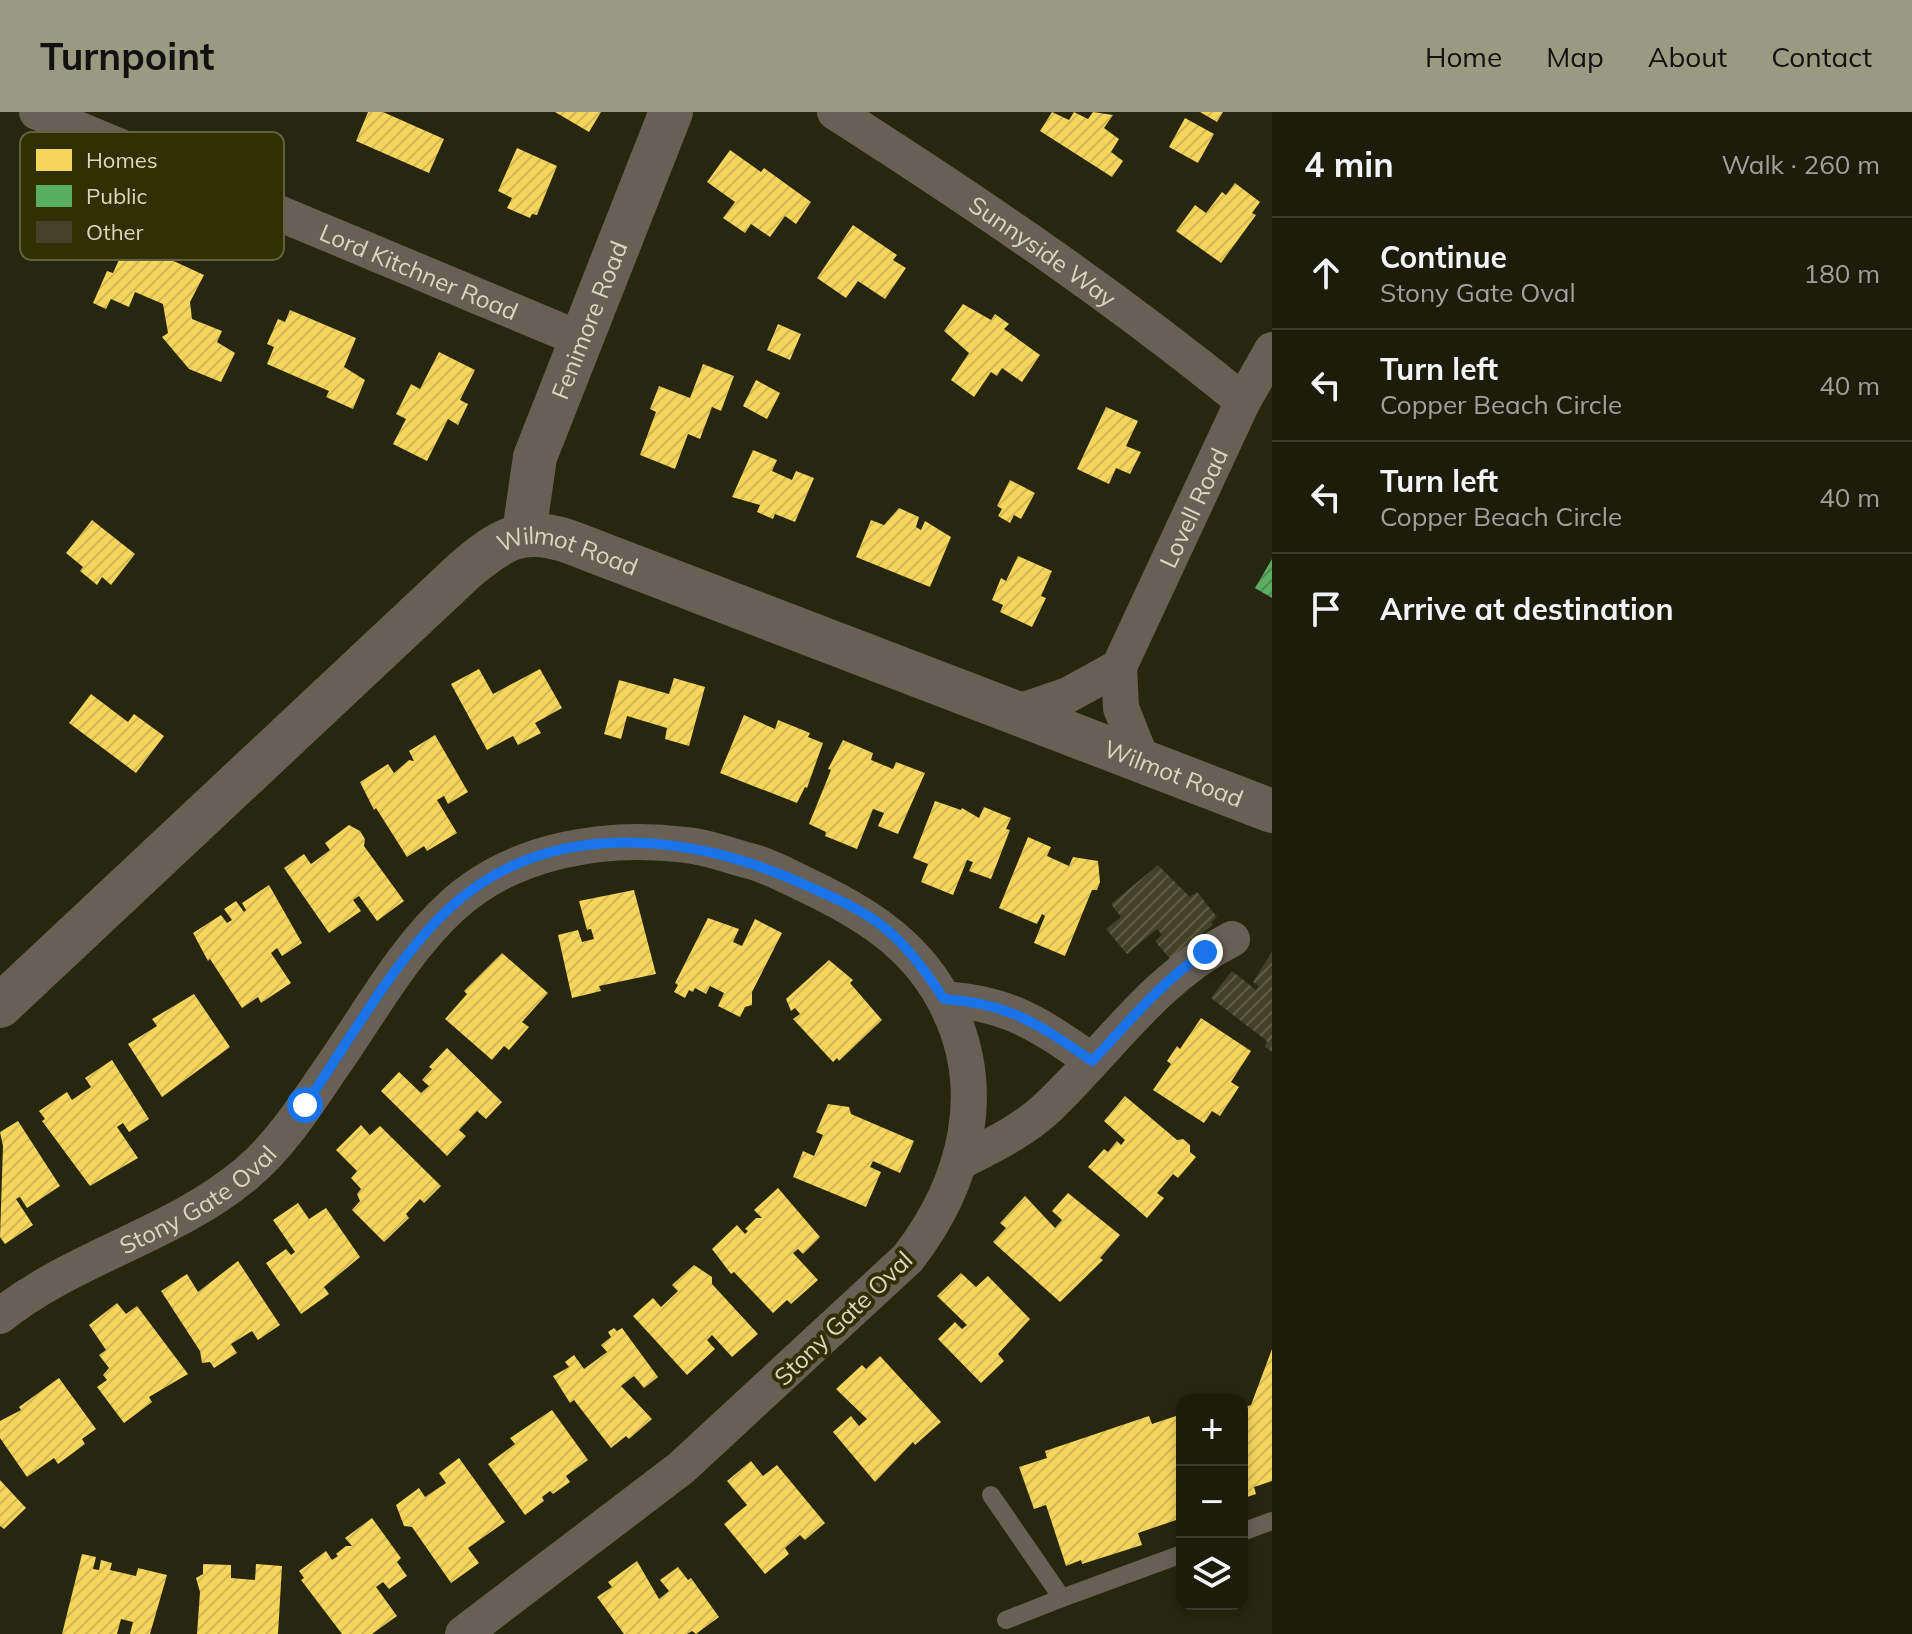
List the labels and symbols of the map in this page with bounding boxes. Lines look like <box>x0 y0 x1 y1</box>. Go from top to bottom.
legend <box>20 132 284 260</box>
text: Homes <box>86 146 158 174</box>
text: Public <box>86 182 148 210</box>
street label: Sunnyside Way <box>963 189 1122 313</box>
street label: Lord Kitchner Road <box>315 217 523 326</box>
text: Other <box>86 218 144 246</box>
street label: Fenimore Road <box>544 237 634 403</box>
street label: Lovell Road <box>1152 443 1234 572</box>
street label: Wilmot Road <box>492 519 642 582</box>
street label: Wilmot Road <box>1100 733 1247 814</box>
route end <box>1187 934 1223 970</box>
route start <box>287 1087 323 1123</box>
street label: Stony Gate Oval <box>115 1139 283 1260</box>
street label: Stony Gate Oval <box>768 1245 918 1391</box>

